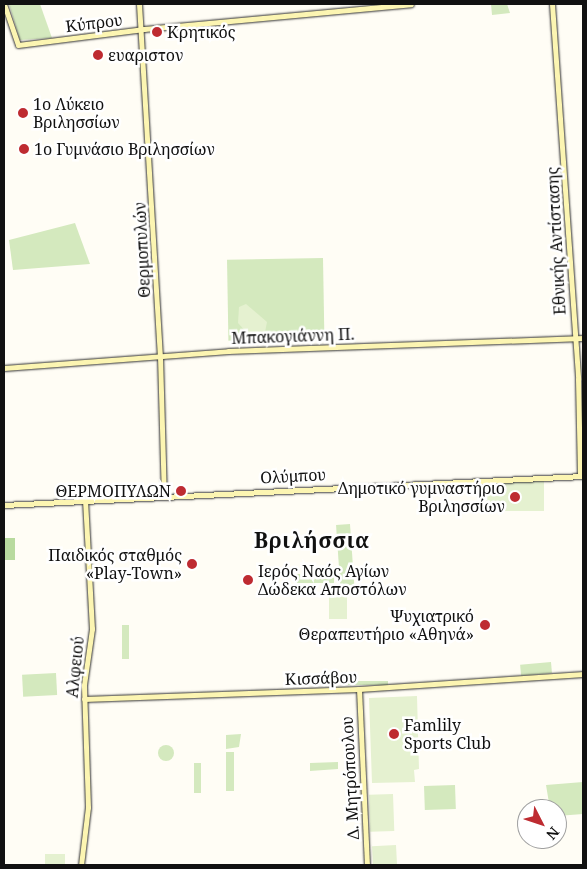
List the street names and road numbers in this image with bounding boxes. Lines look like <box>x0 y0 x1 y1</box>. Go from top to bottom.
street label: Κύπρου <box>64 10 124 36</box>
street label: Εθνικής Αντίστασης <box>543 167 569 315</box>
street label: Θερμοπυλών <box>130 202 154 298</box>
street label: Μπακογιάννη Π. <box>231 324 355 348</box>
street label: Ολύμπου <box>260 465 326 487</box>
street label: Αλφειού <box>62 635 88 699</box>
street label: Κισσάβου <box>285 667 357 689</box>
street label: Δ. Μητρόπουλου <box>337 716 363 840</box>

